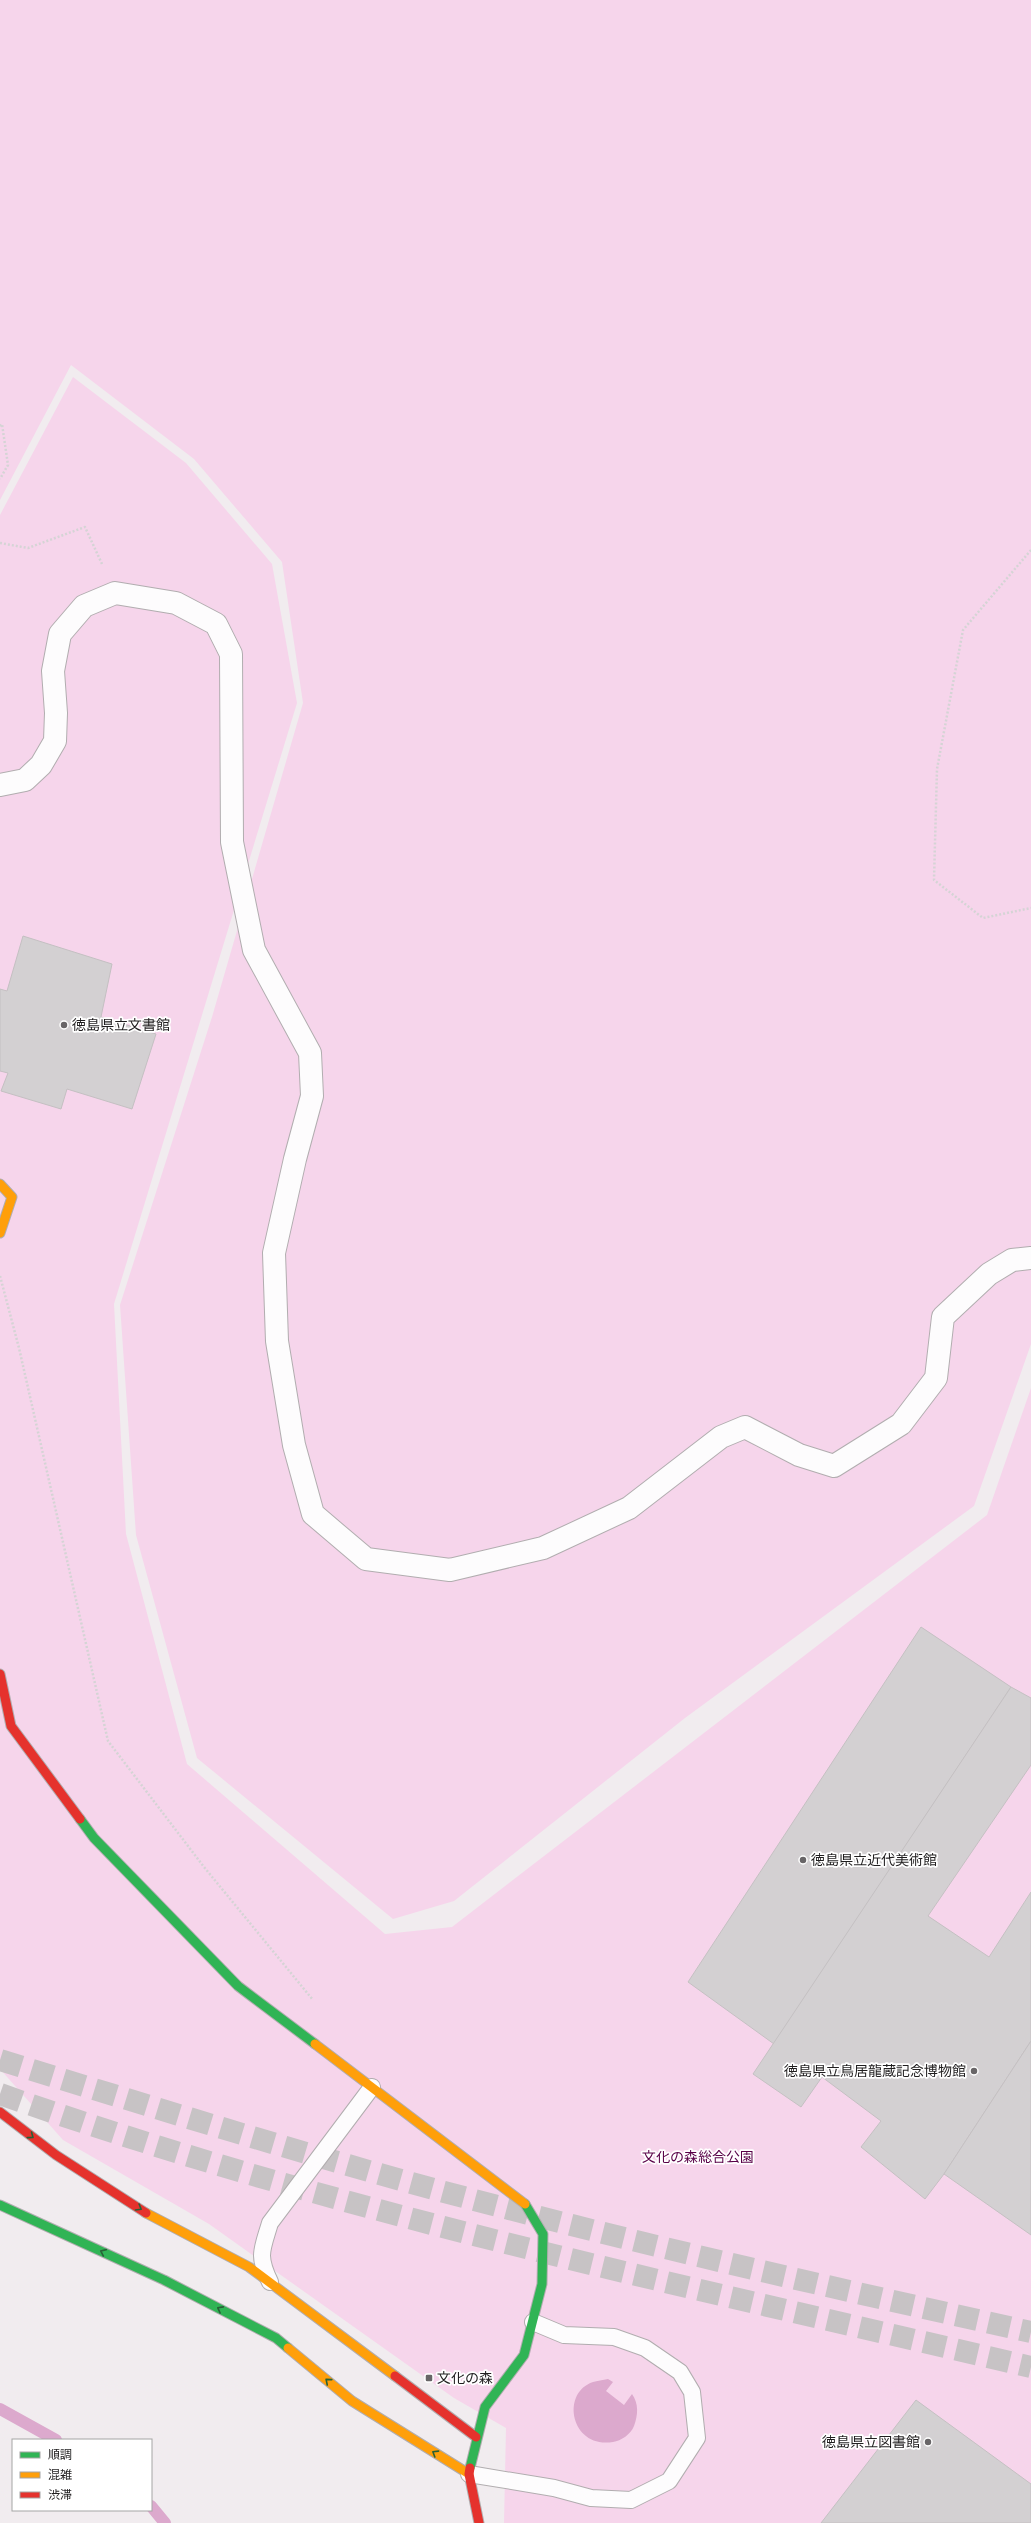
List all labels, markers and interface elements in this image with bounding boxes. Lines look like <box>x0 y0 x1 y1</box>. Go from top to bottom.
place label: 徳島県立文書館 <box>72 1016 170 1034</box>
marker: 徳島県立文書館 <box>59 1020 69 1030</box>
place label: 徳島県立近代美術館 <box>811 1851 937 1869</box>
marker: 徳島県立近代美術館 <box>798 1855 808 1865</box>
place label: 徳島県立鳥居龍蔵記念博物館 <box>784 2062 966 2080</box>
marker: 徳島県立鳥居龍蔵記念博物館 <box>969 2066 979 2076</box>
one-way arrow <box>27 2131 34 2139</box>
park label: 文化の森総合公園 <box>642 2148 754 2166</box>
one-way arrow <box>135 2204 142 2211</box>
one-way arrow <box>100 2249 108 2257</box>
one-way arrow <box>217 2306 224 2314</box>
place label: 文化の森 <box>437 2369 493 2387</box>
marker: 文化の森 <box>424 2373 434 2383</box>
one-way arrow <box>325 2378 332 2385</box>
place label: 徳島県立図書館 <box>822 2433 920 2451</box>
marker: 徳島県立図書館 <box>923 2437 933 2447</box>
legend <box>12 2439 152 2511</box>
text: 順調 <box>48 2447 72 2462</box>
one-way arrow <box>432 2450 439 2458</box>
text: 混雑 <box>48 2467 72 2482</box>
text: 渋滞 <box>48 2487 72 2502</box>

